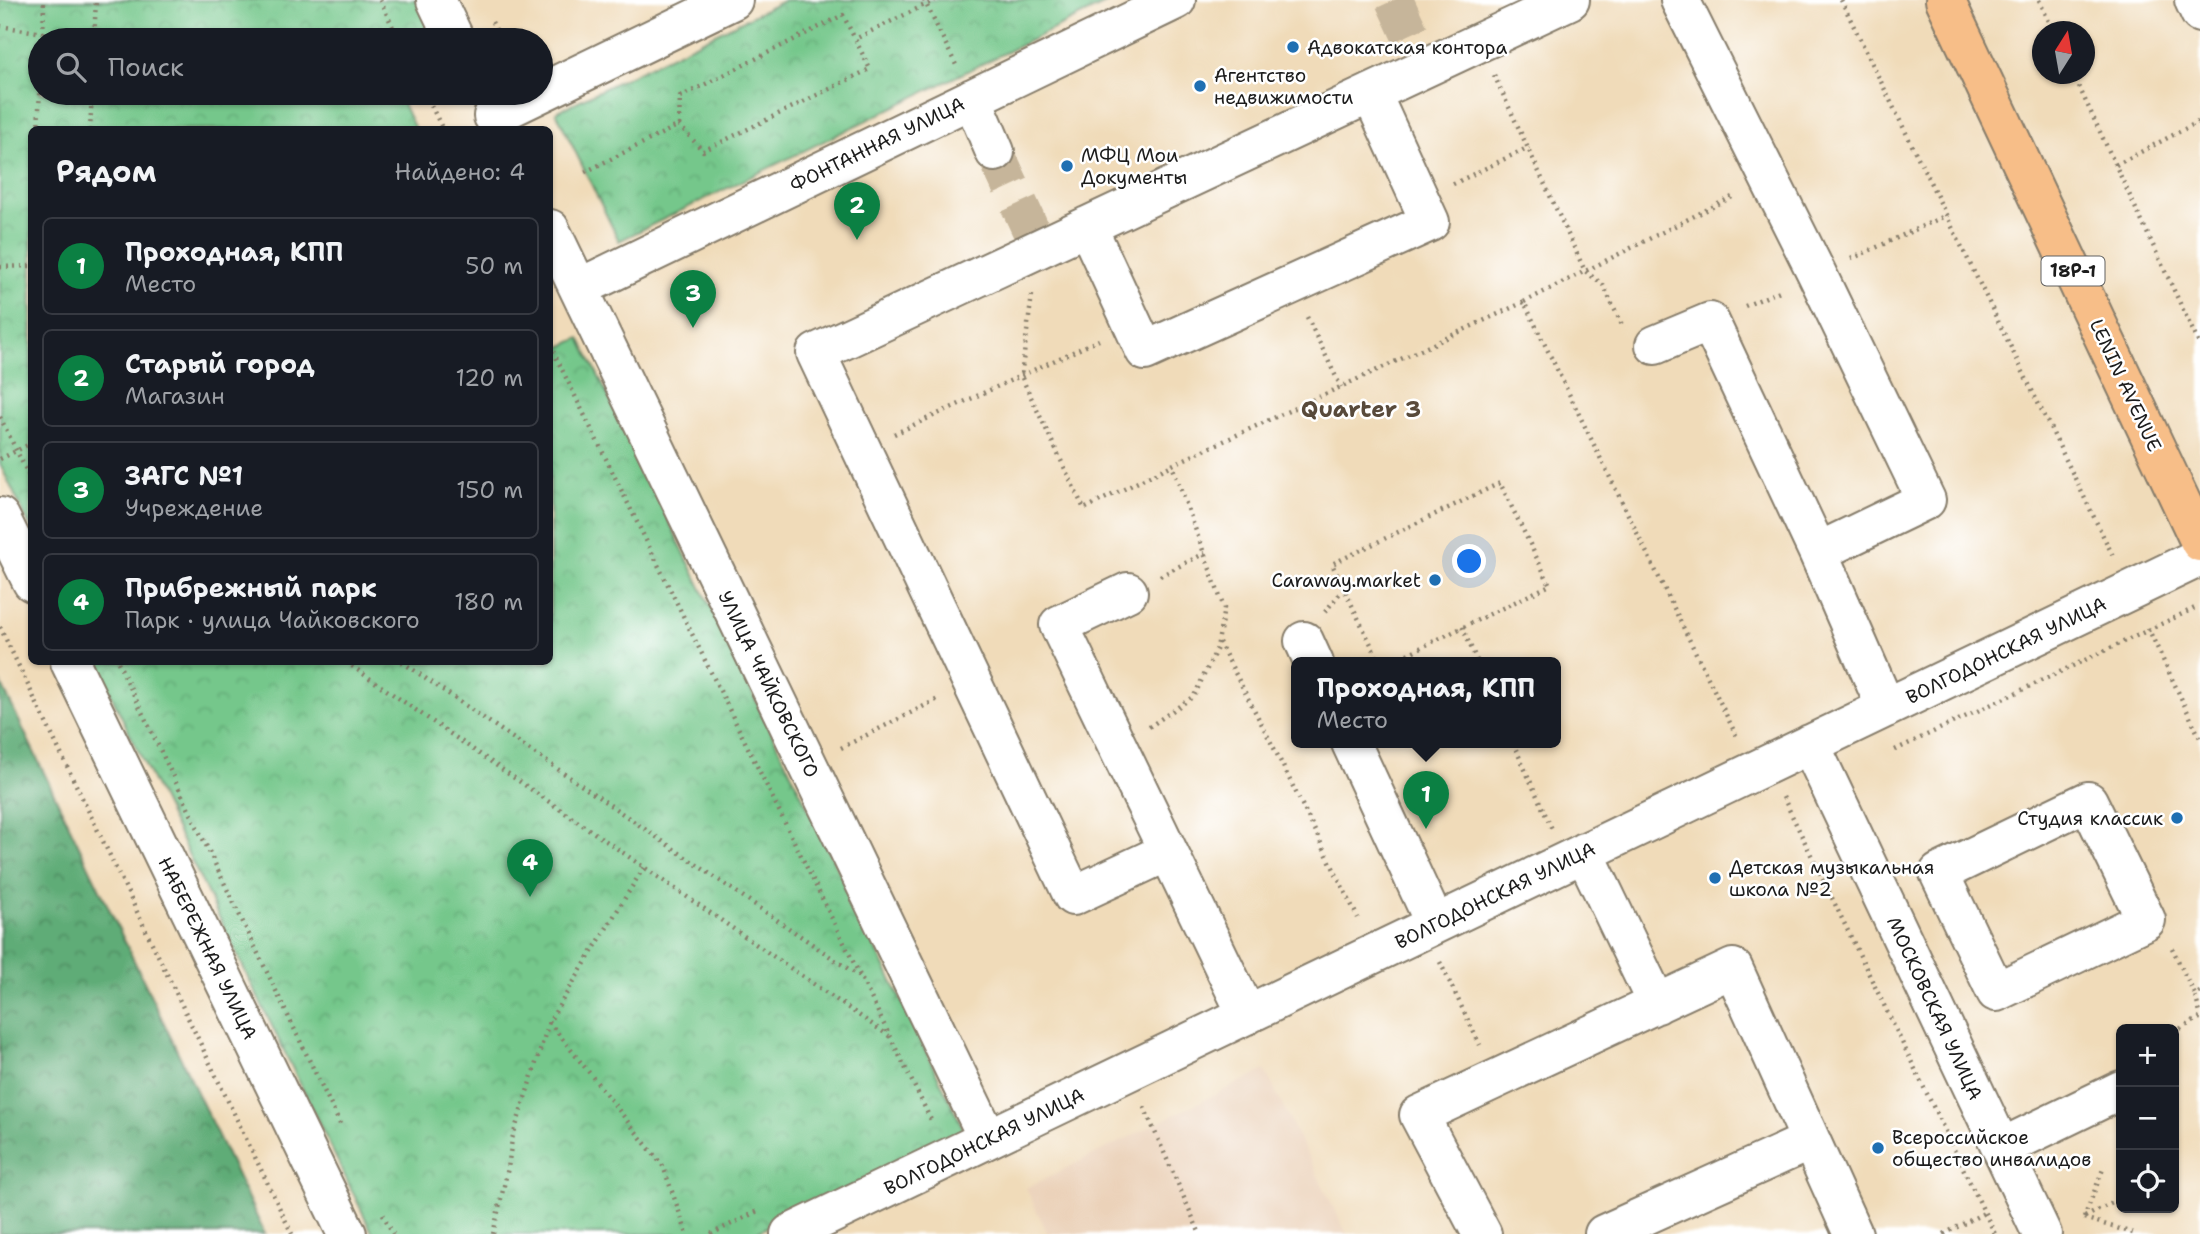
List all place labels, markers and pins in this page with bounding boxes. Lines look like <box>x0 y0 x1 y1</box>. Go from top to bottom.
place label: Адвокатская контора <box>1307 35 1507 60</box>
marker: Адвокатская контора <box>1285 39 1301 55</box>
place label: Агентство недвижимости <box>1214 63 1353 110</box>
marker: Агентство недвижимости <box>1192 78 1208 94</box>
place label: МФЦ Мои Документы <box>1081 143 1187 190</box>
marker: МФЦ Мои Документы <box>1059 158 1075 174</box>
pin: 2 <box>834 182 880 240</box>
pin: 3 <box>670 270 716 328</box>
place label: Caraway.market <box>1271 568 1421 593</box>
marker: Caraway.market <box>1427 572 1443 588</box>
pin: 1 <box>1403 771 1449 829</box>
place label: Студия классик <box>2017 806 2163 831</box>
marker: Студия классик <box>2169 810 2185 826</box>
pin: 4 <box>507 839 553 897</box>
place label: Детская музыкальная школа №2 <box>1729 855 1934 902</box>
marker: Детская музыкальная школа №2 <box>1707 870 1723 886</box>
place label: Всероссийское общество инвалидов <box>1892 1125 2091 1172</box>
marker: Всероссийское общество инвалидов <box>1870 1140 1886 1156</box>

